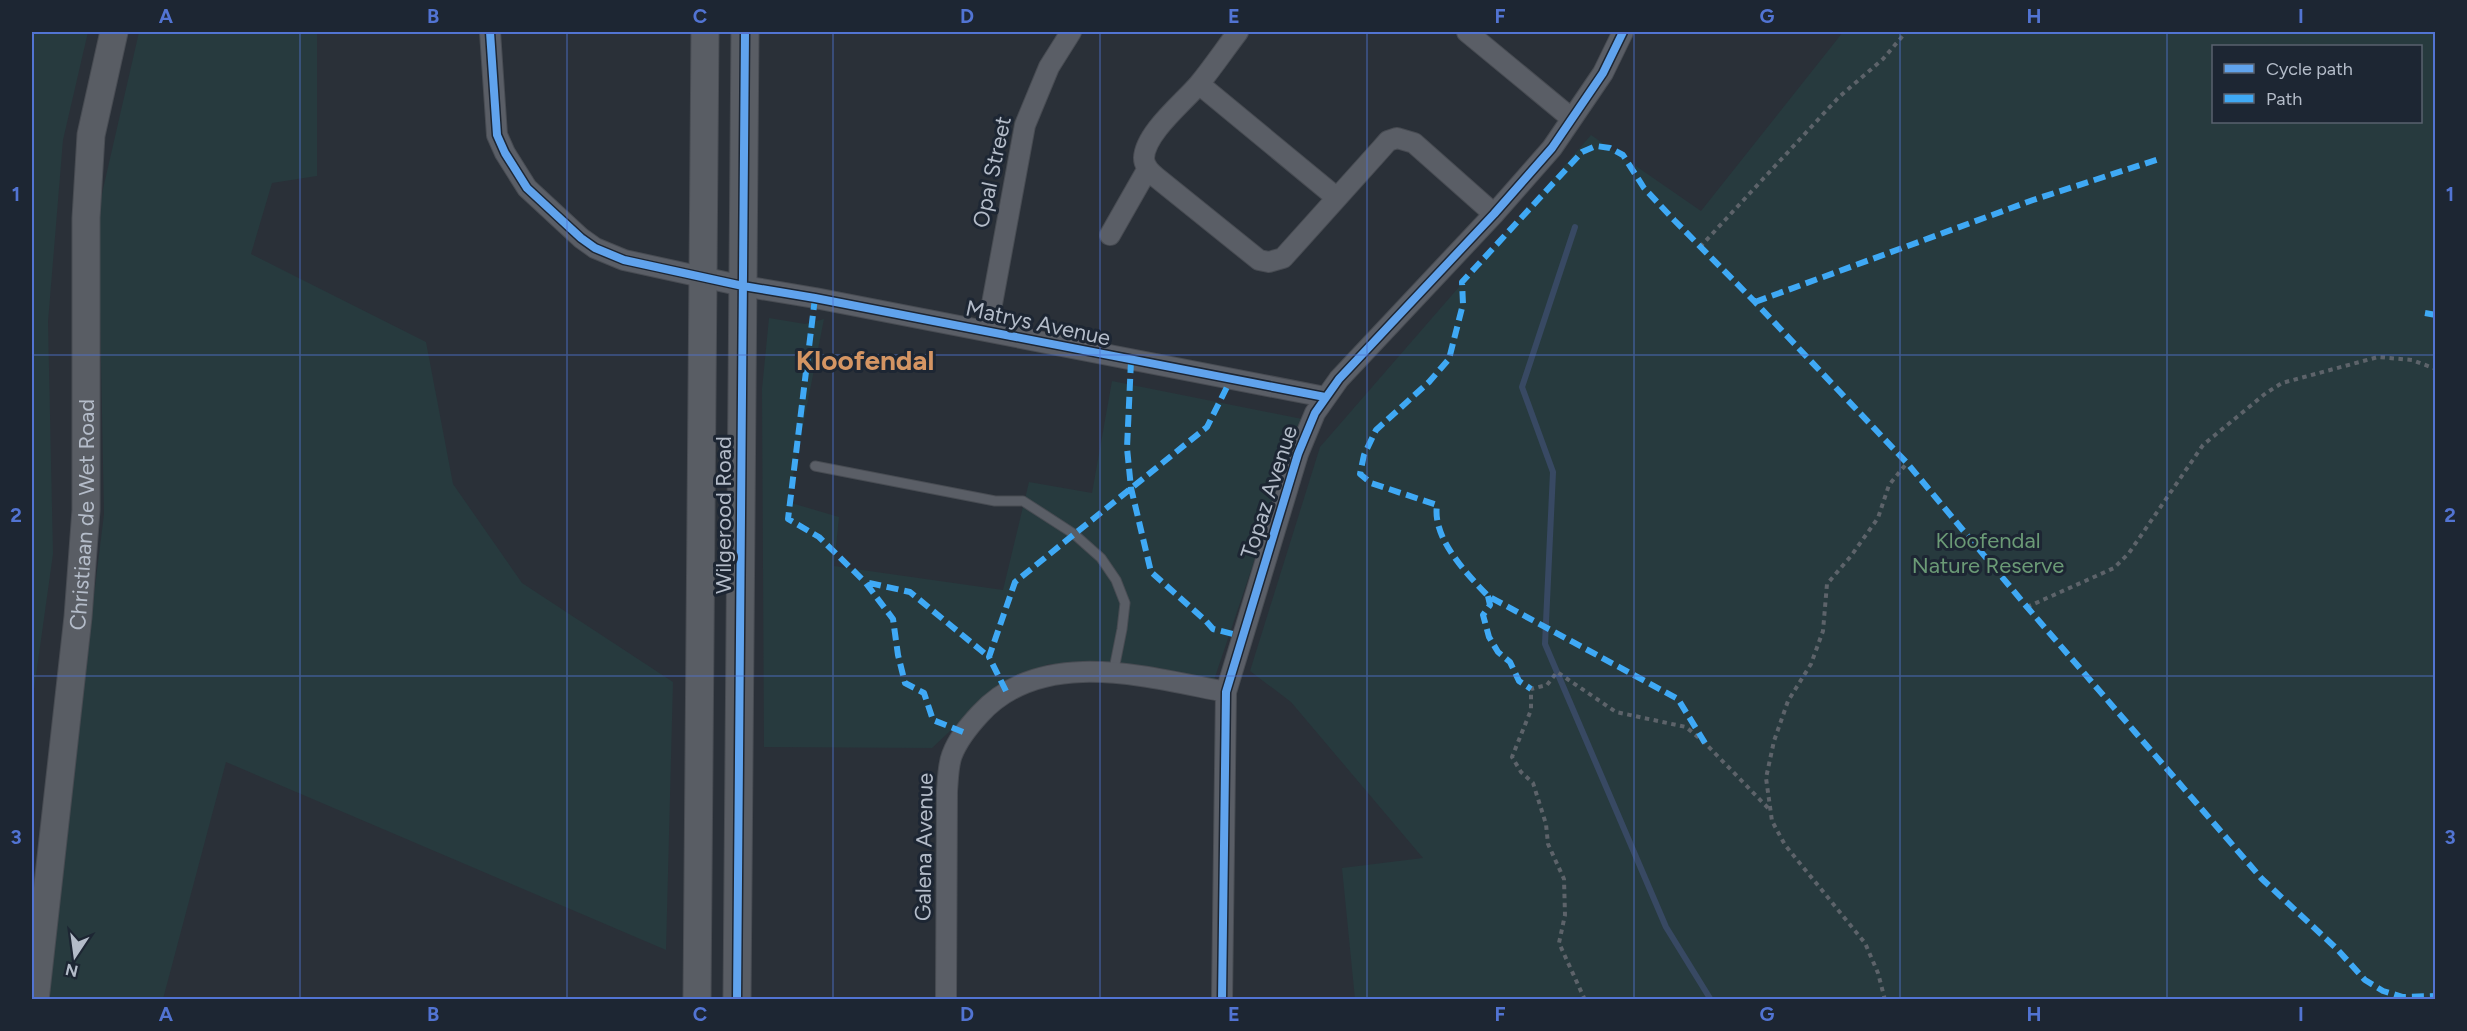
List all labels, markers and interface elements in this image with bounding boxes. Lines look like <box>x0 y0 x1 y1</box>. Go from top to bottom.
text: A <box>159 4 174 28</box>
text: B <box>427 4 439 28</box>
text: C <box>693 4 707 28</box>
text: D <box>960 4 974 28</box>
text: E <box>1228 4 1240 28</box>
text: F <box>1494 4 1506 28</box>
text: G <box>1760 4 1775 28</box>
text: H <box>2027 4 2042 28</box>
text: I <box>2298 4 2304 28</box>
legend <box>2212 45 2422 123</box>
text: Cycle path <box>2266 58 2353 80</box>
text: Path <box>2266 88 2302 110</box>
street label: Opal Street <box>967 114 1017 230</box>
text: 1 <box>12 182 20 206</box>
text: 1 <box>2446 182 2454 206</box>
street label: Matrys Avenue <box>963 294 1113 352</box>
district label: Kloofendal <box>796 343 934 377</box>
street label: Christiaan de Wet Road <box>63 399 100 632</box>
street label: Topaz Avenue <box>1235 422 1303 562</box>
street label: Wilgerood Road <box>710 436 737 594</box>
text: 2 <box>10 503 22 527</box>
text: 2 <box>2444 503 2456 527</box>
park label: Kloofendal Nature Reserve <box>1912 527 2064 579</box>
street label: Galena Avenue <box>909 773 939 921</box>
text: 3 <box>10 825 22 849</box>
text: 3 <box>2444 825 2456 849</box>
north arrow <box>45 926 105 986</box>
text: N <box>64 959 80 981</box>
text: A <box>159 1002 174 1026</box>
text: B <box>427 1002 439 1026</box>
text: C <box>693 1002 707 1026</box>
text: D <box>960 1002 974 1026</box>
text: E <box>1228 1002 1240 1026</box>
text: F <box>1494 1002 1506 1026</box>
text: G <box>1760 1002 1775 1026</box>
text: H <box>2027 1002 2042 1026</box>
text: I <box>2298 1002 2304 1026</box>

